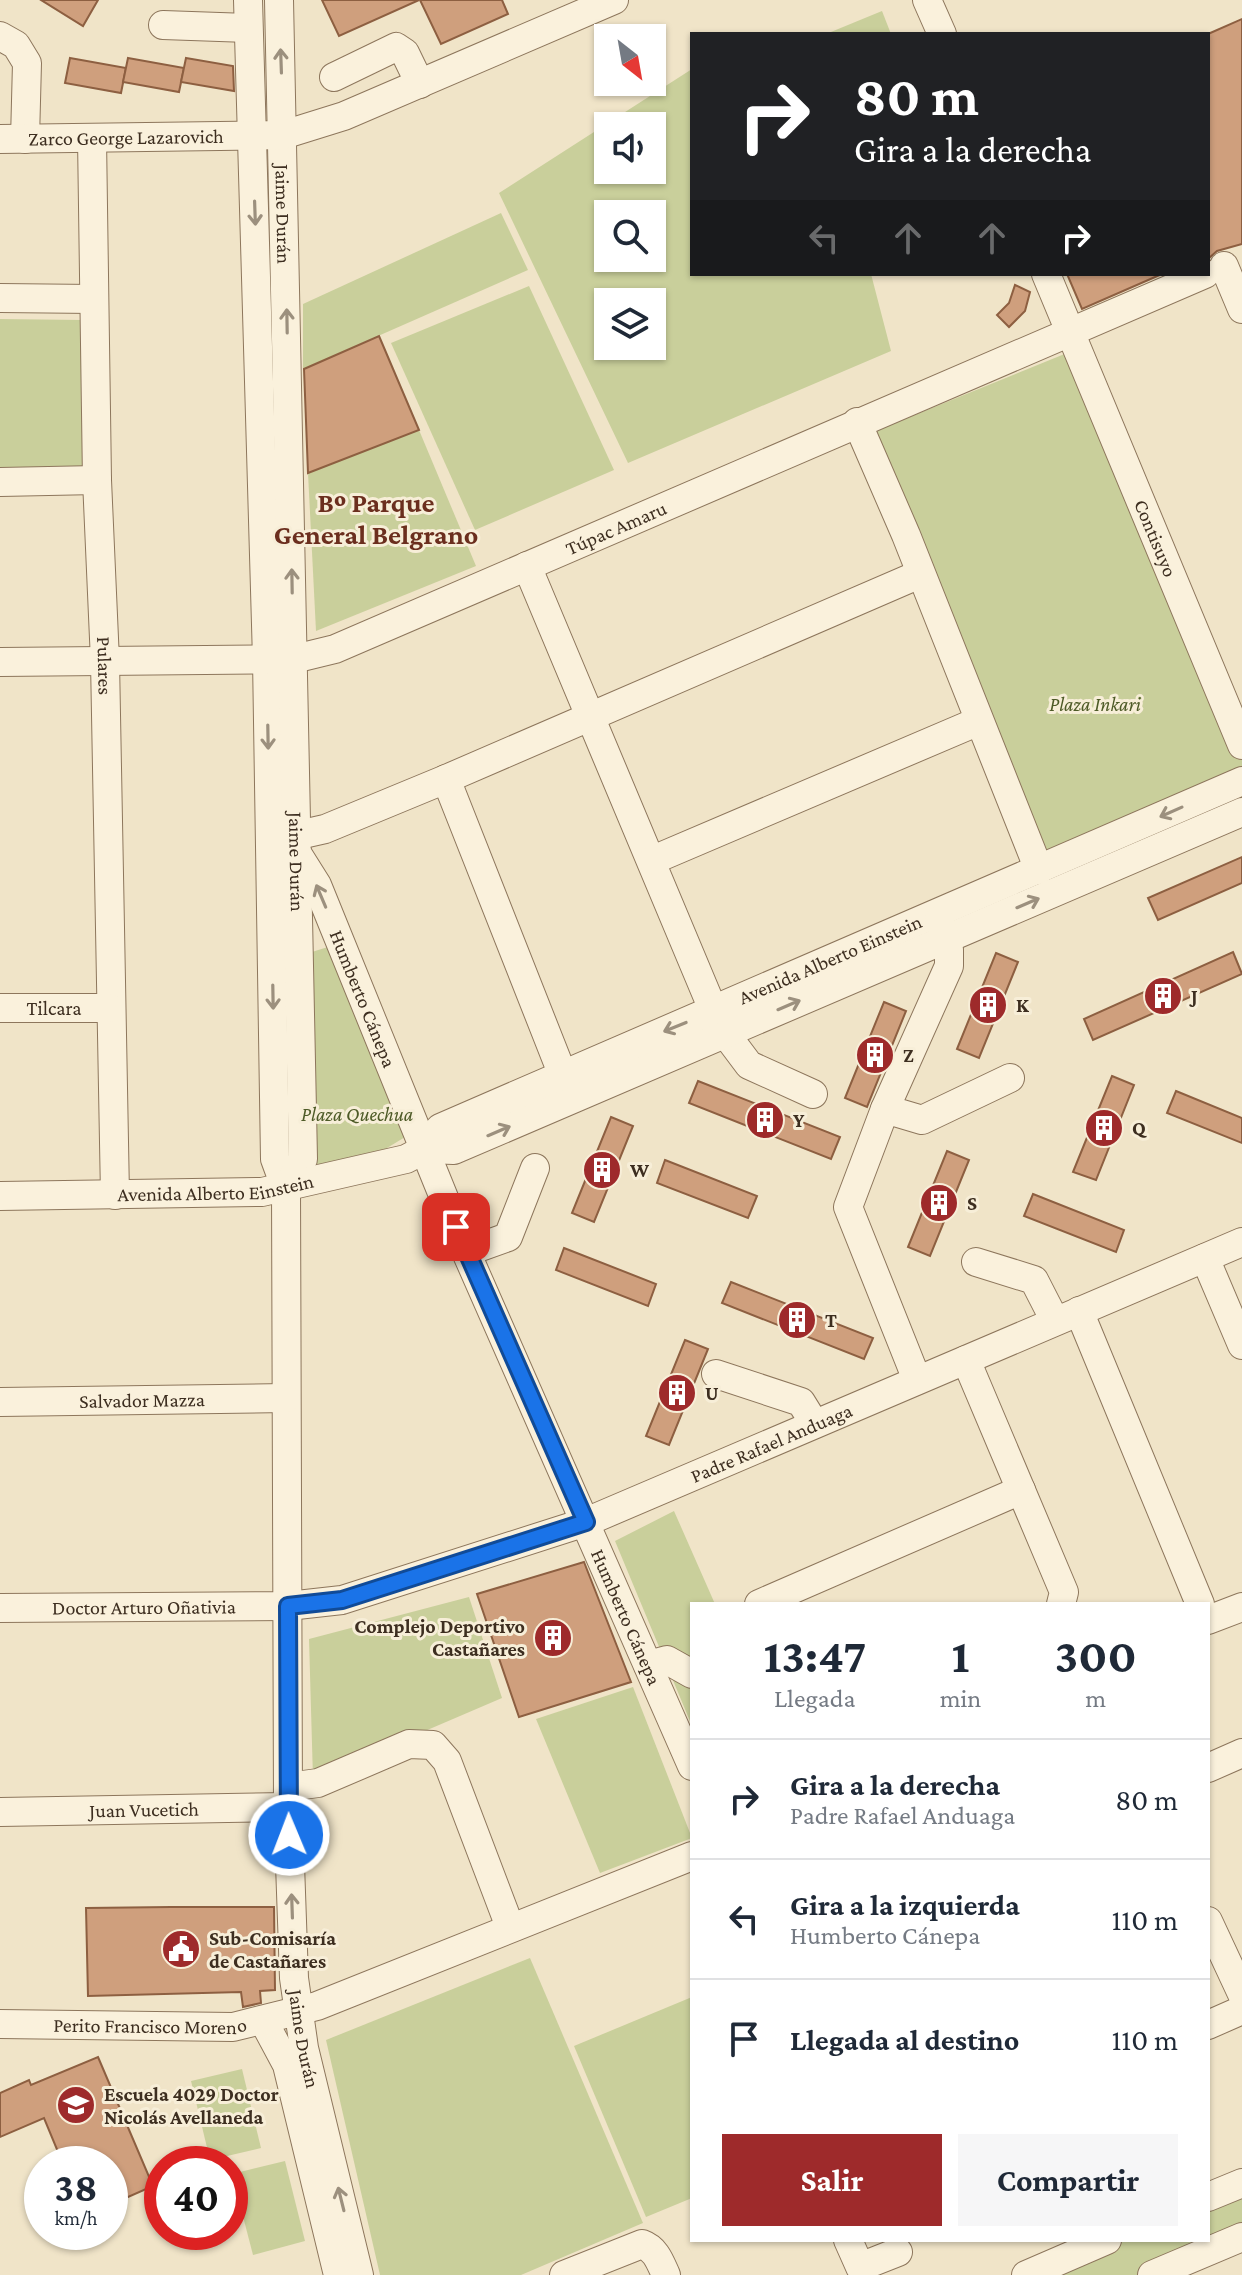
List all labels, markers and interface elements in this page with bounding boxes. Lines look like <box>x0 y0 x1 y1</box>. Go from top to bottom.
north arrow <box>594 24 666 96</box>
map controls <box>594 24 666 360</box>
one-way arrow <box>273 48 288 75</box>
icon: right <box>722 64 826 168</box>
text: 80 m <box>854 65 979 127</box>
button: sound <box>594 112 666 184</box>
street label: Zarco George Lazarovich <box>28 125 224 150</box>
text: Gira a la derecha <box>854 130 1091 170</box>
street label: Jaime Durán <box>270 162 295 264</box>
one-way arrow <box>247 199 262 226</box>
button: search <box>594 200 666 272</box>
icon: left <box>802 216 846 260</box>
icon: ahead <box>886 216 930 260</box>
icon: ahead <box>970 216 1014 260</box>
icon: right <box>1054 216 1098 260</box>
button: layers <box>594 288 666 360</box>
one-way arrow <box>279 308 295 335</box>
district label: Bº Parque General Belgrano <box>274 487 478 550</box>
street label: Túpac Amaru <box>562 496 670 559</box>
street label: Contisuyo <box>1130 496 1182 580</box>
one-way arrow <box>284 568 300 595</box>
street label: Pulares <box>93 636 117 695</box>
park label: Plaza Inkari <box>1049 693 1141 715</box>
one-way arrow <box>260 723 276 750</box>
one-way arrow <box>1159 805 1183 820</box>
street label: Jaime Durán <box>284 810 309 912</box>
one-way arrow <box>313 884 328 909</box>
one-way arrow <box>1015 894 1040 909</box>
street label: Avenida Alberto Einstein <box>735 910 925 1009</box>
street label: Humberto Cánepa <box>325 927 401 1071</box>
building icon: J <box>1142 975 1184 1017</box>
one-way arrow <box>265 983 280 1010</box>
building icon: K <box>967 984 1009 1026</box>
place label: J <box>1189 985 1198 1007</box>
place label: K <box>1016 994 1030 1016</box>
street label: Tilcara <box>27 997 81 1019</box>
one-way arrow <box>776 997 801 1012</box>
one-way arrow <box>663 1021 688 1036</box>
building icon: Z <box>854 1034 896 1076</box>
place label: Z <box>903 1044 914 1066</box>
building icon: Y <box>744 1099 786 1141</box>
park label: Plaza Quechua <box>301 1103 413 1125</box>
building icon: Q <box>1083 1107 1125 1149</box>
place label: Y <box>793 1109 805 1131</box>
place label: Q <box>1132 1117 1147 1139</box>
one-way arrow <box>486 1122 511 1137</box>
building icon: W <box>581 1149 623 1191</box>
place label: W <box>629 1159 650 1181</box>
street label: Avenida Alberto Einstein <box>117 1169 316 1205</box>
building icon: S <box>918 1182 960 1224</box>
place label: S <box>967 1192 977 1214</box>
pin <box>422 1193 490 1261</box>
icon: arrive <box>434 1205 478 1249</box>
building icon: T <box>776 1299 818 1341</box>
place label: T <box>825 1309 837 1331</box>
building icon: U <box>656 1372 698 1414</box>
place label: U <box>705 1382 719 1404</box>
street label: Salvador Mazza <box>79 1388 205 1412</box>
street label: Padre Rafael Anduaga <box>687 1399 855 1487</box>
street label: Humberto Cánepa <box>587 1545 666 1688</box>
street label: Doctor Arturo Oñativia <box>52 1595 236 1619</box>
place label: Complejo Deportivo Castañares <box>354 1615 525 1660</box>
building icon: Complejo Deportivo Castañares <box>532 1617 574 1659</box>
text: 13:47 <box>763 1629 866 1682</box>
text: 1 <box>952 1629 969 1682</box>
text: 300 <box>1055 1629 1137 1682</box>
text: Llegada <box>774 1684 856 1713</box>
text: min <box>940 1684 981 1713</box>
text: m <box>1085 1684 1106 1713</box>
text: Gira a la derecha <box>790 1768 1000 1801</box>
icon: right <box>722 1777 766 1821</box>
text: 80 m <box>1115 1783 1178 1816</box>
position arrow <box>247 1793 331 1877</box>
street label: Juan Vucetich <box>87 1798 199 1822</box>
text: Padre Rafael Anduaga <box>790 1801 1015 1830</box>
text: Gira a la izquierda <box>790 1888 1020 1921</box>
one-way arrow <box>284 1893 299 1920</box>
icon: left <box>722 1897 766 1941</box>
text: 110 m <box>1111 1903 1178 1936</box>
text: Humberto Cánepa <box>790 1921 980 1950</box>
place label: Sub-Comisaría de Castañares <box>209 1927 336 1972</box>
public building icon: Sub-Comisaría de Castañares <box>160 1928 202 1970</box>
street label: Jaime Durán <box>283 1986 324 2090</box>
street label: Perito Francisco Moreno <box>53 2013 249 2038</box>
icon: arrive <box>722 2017 766 2061</box>
text: Llegada al destino <box>790 2023 1019 2056</box>
text: 110 m <box>1111 2023 1178 2056</box>
place label: Escuela 4029 Doctor Nicolás Avellaneda <box>104 2083 279 2128</box>
school or university icon: Escuela 4029 Doctor Nicolás Avellaneda <box>55 2084 97 2126</box>
button: Salir <box>722 2134 942 2226</box>
button: Compartir <box>958 2134 1178 2226</box>
speed limit sign: 40 <box>144 2146 248 2250</box>
text: 38 <box>55 2165 97 2210</box>
one-way arrow <box>332 2187 347 2213</box>
text: km/h <box>54 2207 98 2229</box>

